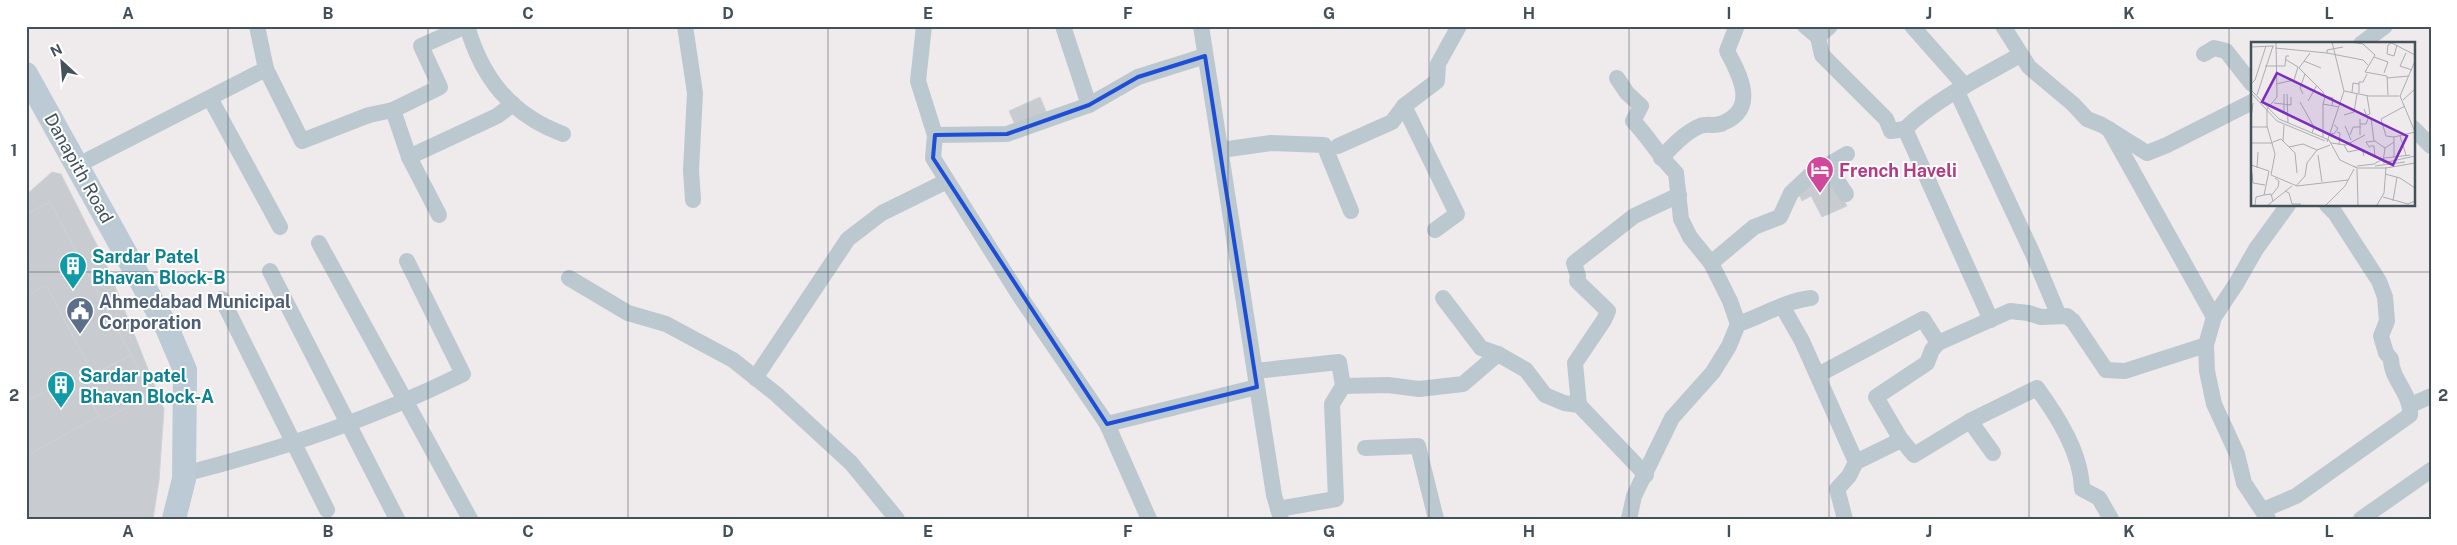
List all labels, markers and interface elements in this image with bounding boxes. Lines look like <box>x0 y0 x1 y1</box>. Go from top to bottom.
text: A <box>122 4 134 23</box>
text: B <box>323 4 334 23</box>
text: C <box>522 4 534 23</box>
text: D <box>722 4 734 23</box>
text: E <box>923 4 933 23</box>
text: F <box>1123 4 1133 23</box>
text: G <box>1323 4 1335 23</box>
text: H <box>1523 4 1535 23</box>
text: I <box>1727 4 1731 23</box>
text: J <box>1926 4 1932 23</box>
text: K <box>2123 4 2135 23</box>
text: L <box>2324 4 2334 23</box>
north arrow <box>38 38 88 88</box>
text: N <box>48 41 65 60</box>
inset map <box>2251 42 2414 206</box>
street label: Danapith Road <box>40 109 118 227</box>
text: 1 <box>11 141 17 160</box>
text: 1 <box>2440 141 2446 160</box>
hotel icon: French Haveli <box>1805 155 1835 194</box>
place label: French Haveli <box>1839 160 1957 181</box>
place label: Sardar Patel Bhavan Block-B <box>92 246 226 288</box>
building icon: Sardar Patel Bhavan Block-B <box>58 251 88 290</box>
place label: Ahmedabad Municipal Corporation <box>99 291 291 333</box>
public building icon: Ahmedabad Municipal Corporation <box>65 296 95 335</box>
place label: Sardar patel Bhavan Block-A <box>80 365 214 407</box>
building icon: Sardar patel Bhavan Block-A <box>46 370 76 409</box>
text: 2 <box>9 386 19 405</box>
text: 2 <box>2438 386 2448 405</box>
text: A <box>122 522 134 541</box>
text: B <box>323 522 334 541</box>
text: C <box>522 522 534 541</box>
text: D <box>722 522 734 541</box>
text: E <box>923 522 933 541</box>
text: F <box>1123 522 1133 541</box>
text: G <box>1323 522 1335 541</box>
text: H <box>1523 522 1535 541</box>
text: I <box>1727 522 1731 541</box>
text: J <box>1926 522 1932 541</box>
text: K <box>2123 522 2135 541</box>
text: L <box>2324 522 2334 541</box>

